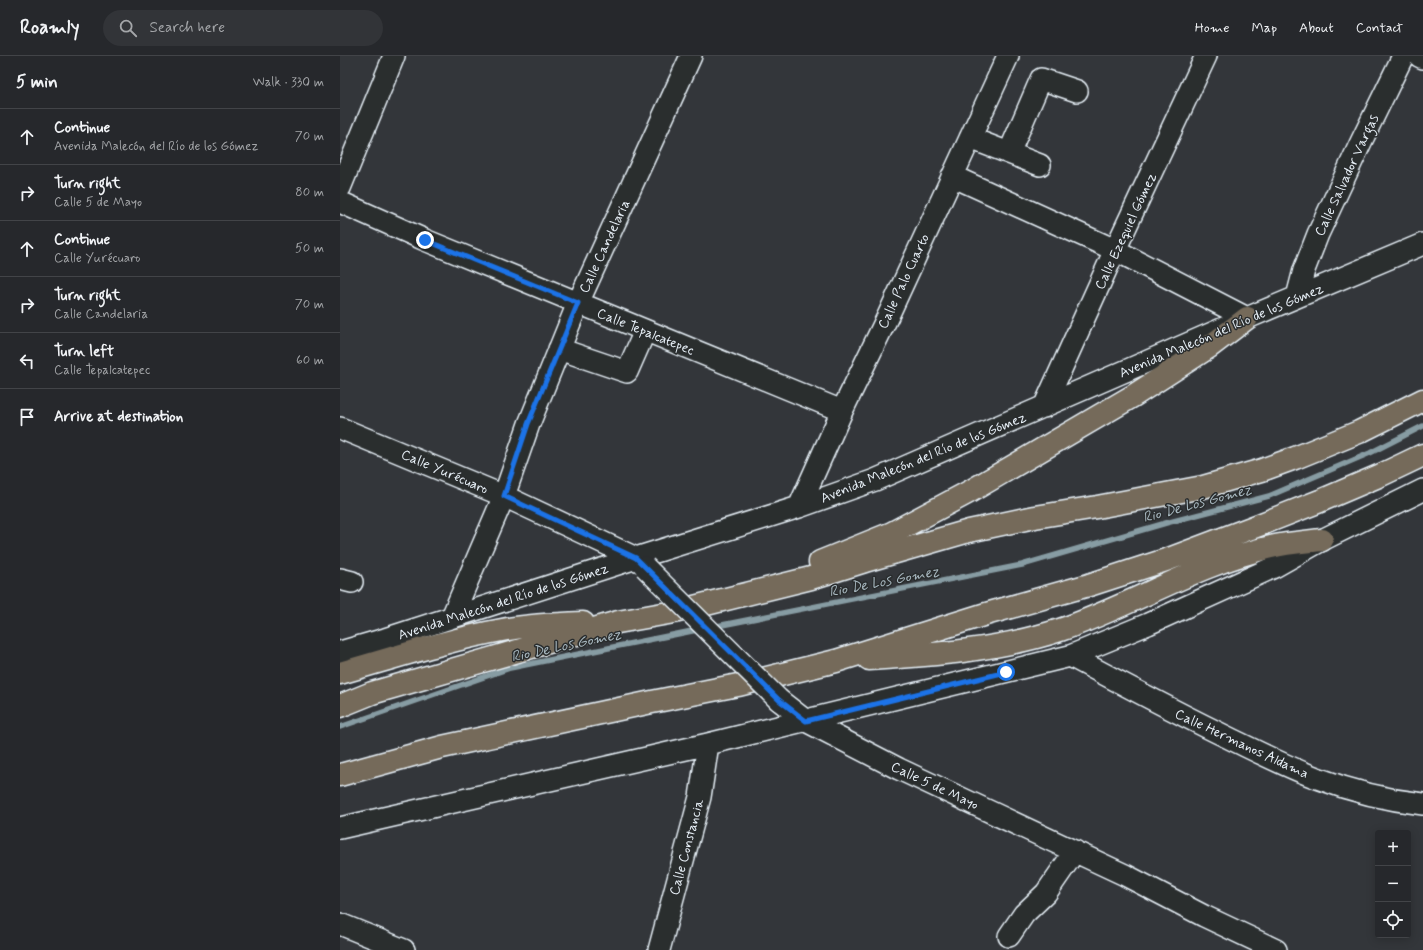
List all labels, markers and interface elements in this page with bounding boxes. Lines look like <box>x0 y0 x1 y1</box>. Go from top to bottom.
search box <box>103 10 383 46</box>
text: Roamly <box>20 15 79 40</box>
icon: search <box>117 17 139 39</box>
text: Search here <box>149 18 225 38</box>
text: Home <box>1195 19 1229 37</box>
text: Map <box>1251 19 1277 37</box>
text: About <box>1299 19 1334 37</box>
text: Contact <box>1356 19 1403 37</box>
text: 5 min <box>16 71 58 93</box>
text: Walk · 330 m <box>253 74 324 91</box>
street label: Calle Salvador Vargas <box>1311 111 1385 240</box>
text: Continue <box>54 118 110 138</box>
icon: ahead <box>16 126 38 148</box>
text: 70 m <box>295 128 324 145</box>
text: Avenida Malecón del Río de los Gómez <box>54 138 259 155</box>
street label: Calle Ezequiel Gómez <box>1091 170 1161 293</box>
text: Turn right <box>54 174 121 194</box>
icon: right <box>16 182 38 204</box>
text: 80 m <box>295 184 324 201</box>
text: Calle 5 de Mayo <box>54 194 142 211</box>
street label: Calle Candelaria <box>575 197 634 296</box>
text: Continue <box>54 230 110 250</box>
route end <box>416 231 434 249</box>
street label: Calle Palo Cuarto <box>874 231 934 332</box>
icon: ahead <box>16 238 38 260</box>
text: 50 m <box>295 240 324 257</box>
text: Calle Yurécuaro <box>54 250 140 267</box>
street label: Avenida Malecón del Río de los Gómez <box>1117 279 1327 382</box>
text: Turn right <box>54 286 121 306</box>
icon: right <box>16 294 38 316</box>
text: 70 m <box>295 296 324 313</box>
street label: Calle Tepalcatepec <box>594 304 697 360</box>
text: Calle Candelaria <box>54 306 148 323</box>
text: Turn left <box>54 342 114 362</box>
icon: left <box>16 350 38 372</box>
text: 60 m <box>296 352 324 369</box>
text: Calle Tepalcatepec <box>54 362 150 379</box>
icon: arrive <box>16 406 38 428</box>
text: Arrive at destination <box>54 407 183 427</box>
street label: Avenida Malecón del Río de los Gómez <box>818 408 1029 508</box>
street label: Calle Yurécuaro <box>398 445 491 498</box>
water label: Rio De Los Gomez <box>1141 480 1254 528</box>
street label: Avenida Malecón del Río de los Gómez <box>396 559 611 645</box>
water label: Rio De Los Gomez <box>827 561 942 602</box>
water label: Rio De Los Gomez <box>509 624 624 667</box>
route start <box>997 663 1015 681</box>
street label: Calle Hermanos Aldama <box>1172 705 1311 783</box>
street label: Calle 5 de Mayo <box>888 758 981 814</box>
street label: Calle Constancia <box>665 797 709 897</box>
map controls <box>1375 830 1411 938</box>
button: + <box>1375 830 1411 866</box>
button: − <box>1375 866 1411 902</box>
button: locate <box>1375 902 1411 938</box>

